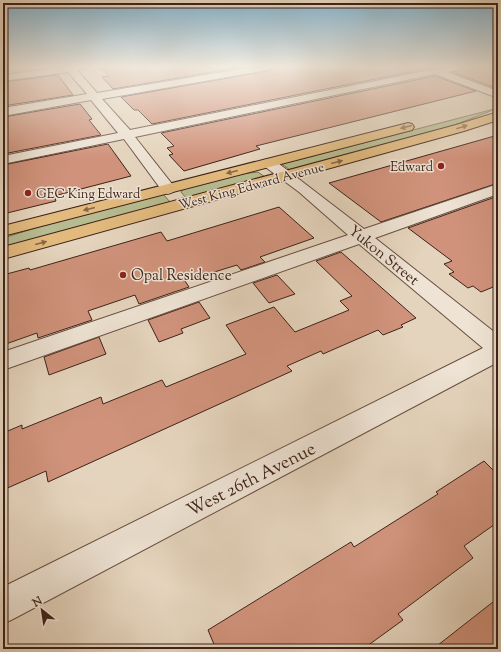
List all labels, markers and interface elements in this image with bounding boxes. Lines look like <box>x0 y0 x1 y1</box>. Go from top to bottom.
one-way arrow <box>457 124 469 130</box>
one-way arrow <box>400 125 412 131</box>
street label: West King Edward Avenue <box>177 159 326 215</box>
one-way arrow <box>331 159 343 165</box>
place label: Edward <box>390 159 434 177</box>
marker: Edward <box>436 161 446 171</box>
one-way arrow <box>225 170 238 176</box>
place label: GEC King Edward <box>36 186 141 204</box>
marker: GEC King Edward <box>23 188 33 198</box>
one-way arrow <box>83 206 95 212</box>
street label: Yukon Street <box>343 221 423 291</box>
one-way arrow <box>35 240 47 246</box>
place label: Opal Residence <box>131 266 232 287</box>
marker: Opal Residence <box>118 270 128 280</box>
street label: West 26th Avenue <box>183 437 321 525</box>
north arrow <box>22 590 62 630</box>
text: N <box>29 593 45 612</box>

